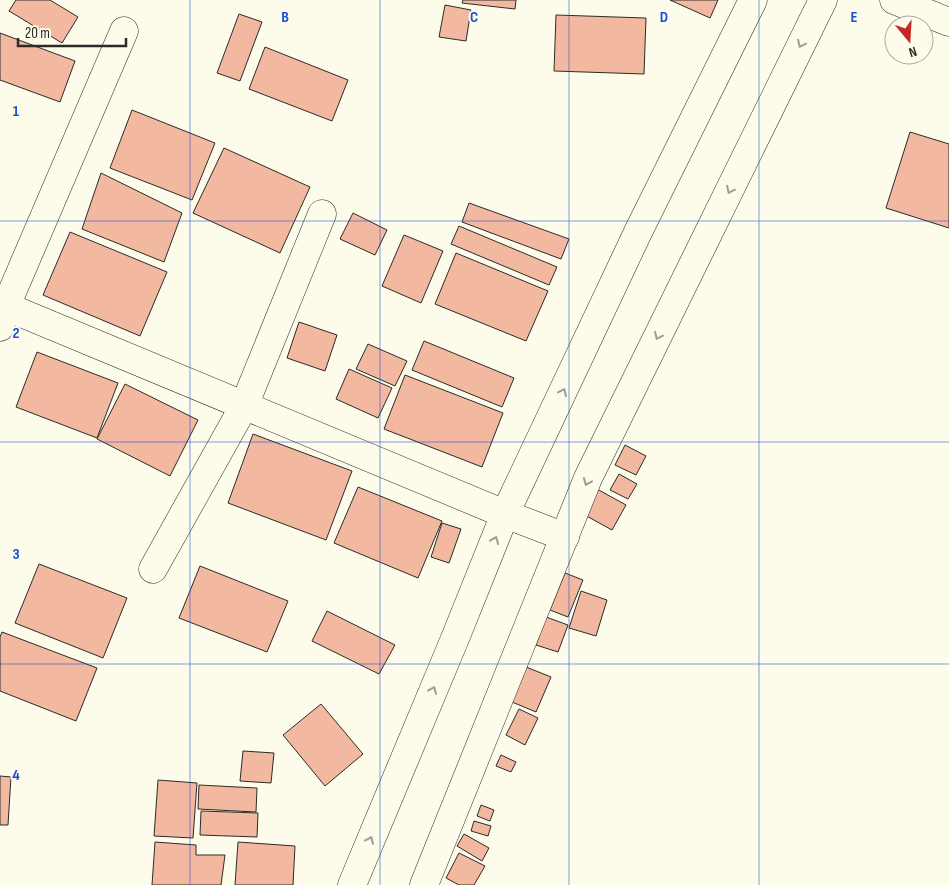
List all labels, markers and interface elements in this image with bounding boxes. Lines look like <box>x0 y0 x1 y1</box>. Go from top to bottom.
text: B <box>281 8 289 27</box>
text: C <box>470 8 478 27</box>
text: D <box>660 8 668 27</box>
text: E <box>851 8 858 27</box>
scale bar <box>18 15 125 47</box>
north arrow <box>884 15 934 65</box>
text: 20 m <box>25 24 50 43</box>
one-way arrow <box>797 39 807 48</box>
text: N <box>907 43 919 61</box>
text: 1 <box>13 102 20 121</box>
one-way arrow <box>725 185 736 194</box>
text: 2 <box>12 324 20 343</box>
one-way arrow <box>654 330 664 339</box>
one-way arrow <box>557 388 567 397</box>
one-way arrow <box>583 477 593 486</box>
one-way arrow <box>489 536 499 545</box>
text: 3 <box>12 545 20 564</box>
one-way arrow <box>427 686 438 695</box>
text: 4 <box>12 766 20 785</box>
one-way arrow <box>364 836 374 845</box>

